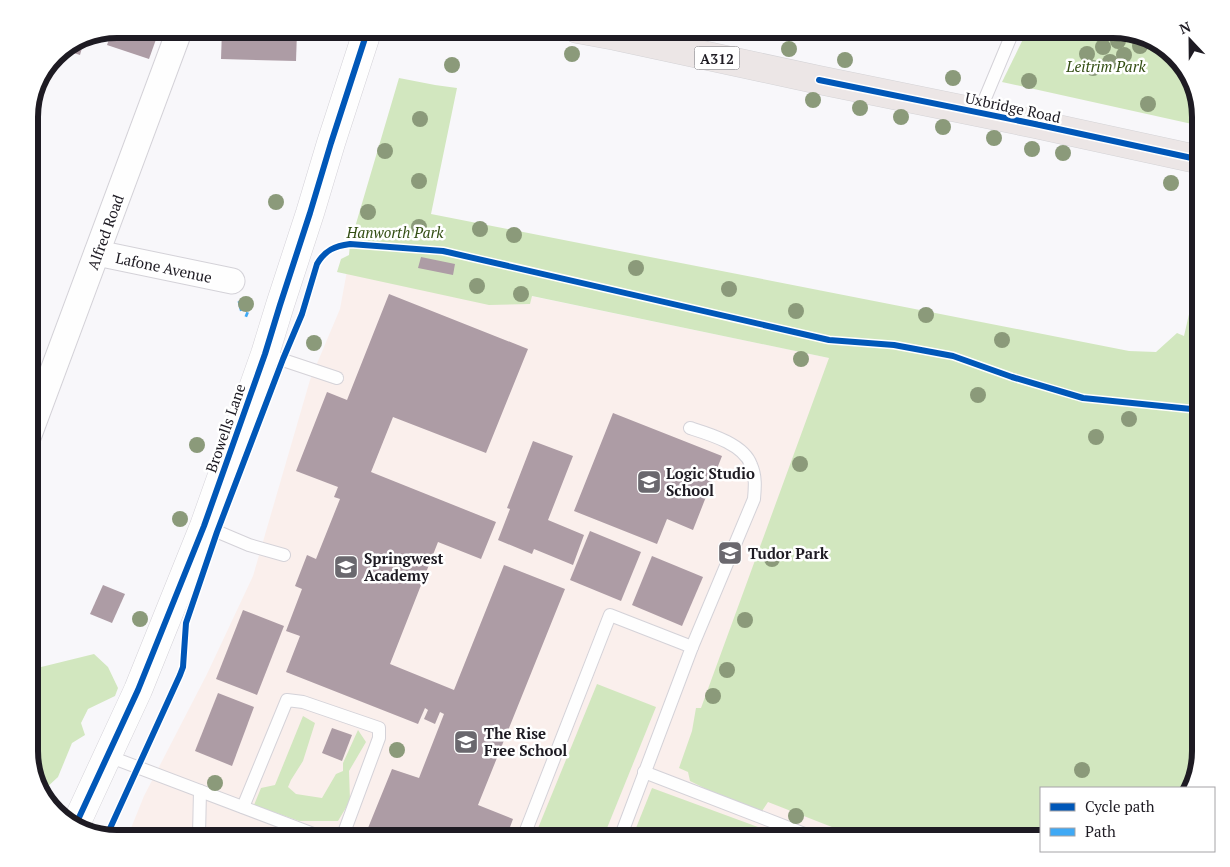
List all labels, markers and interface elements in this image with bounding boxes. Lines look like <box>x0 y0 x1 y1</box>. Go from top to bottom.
north arrow <box>1165 15 1215 65</box>
text: N <box>1176 17 1194 38</box>
road number: A312 <box>694 46 740 70</box>
park label: Leitrim Park <box>1065 56 1146 76</box>
street label: Uxbridge Road <box>963 87 1063 127</box>
street label: Alfred Road <box>82 192 128 272</box>
park label: Hanworth Park <box>345 222 444 242</box>
street label: Lafone Avenue <box>114 247 214 287</box>
street label: Browells Lane <box>200 381 250 475</box>
place label: Logic Studio School <box>666 463 755 500</box>
school or university icon: Logic Studio School <box>636 469 662 495</box>
school or university icon: Tudor Park <box>717 540 743 566</box>
place label: Tudor Park <box>748 543 829 563</box>
place label: Springwest Academy <box>364 548 443 585</box>
school or university icon: Springwest Academy <box>333 554 359 580</box>
place label: The Rise Free School <box>484 723 567 760</box>
school or university icon: The Rise Free School <box>453 729 479 755</box>
legend <box>1040 787 1215 852</box>
text: Cycle path <box>1085 796 1155 816</box>
text: Path <box>1085 821 1116 841</box>

